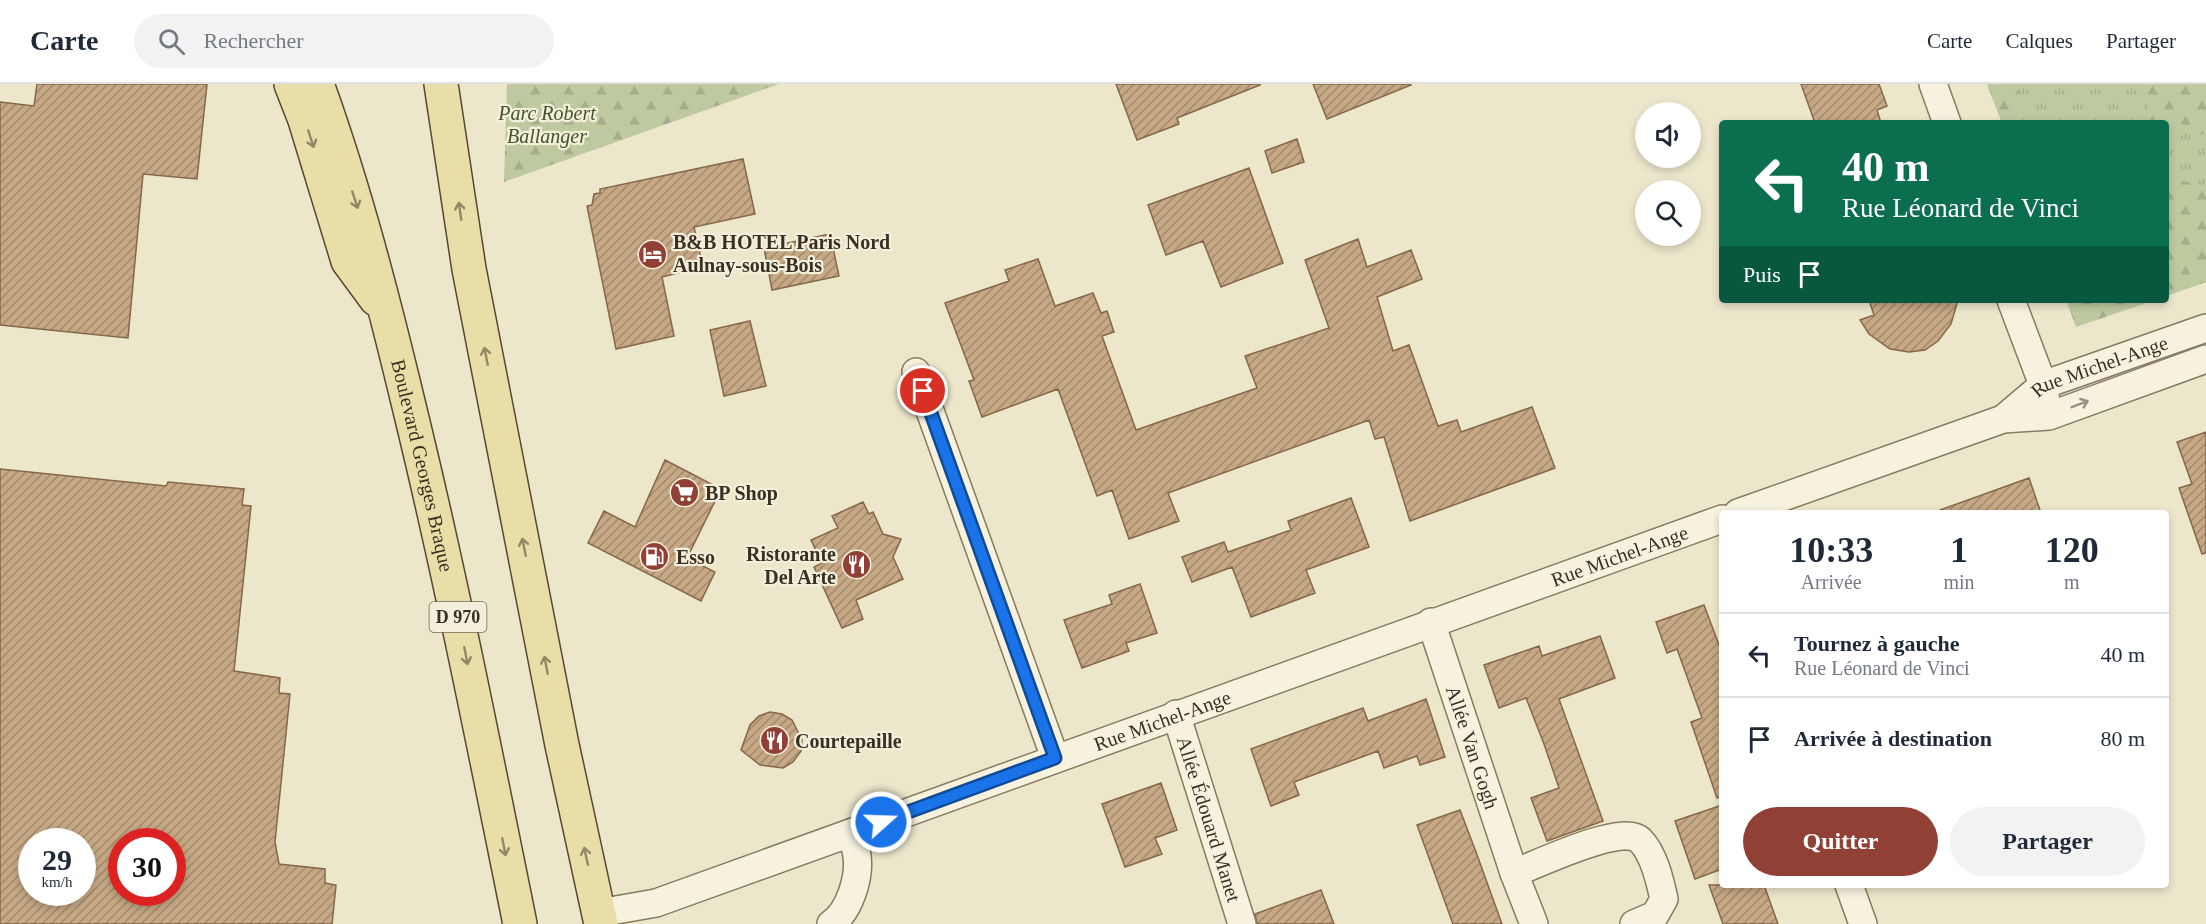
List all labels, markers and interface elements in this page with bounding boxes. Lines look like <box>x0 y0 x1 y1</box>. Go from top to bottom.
search box <box>134 14 554 68</box>
text: Carte <box>30 25 98 56</box>
icon: search <box>155 25 188 58</box>
text: Rechercher <box>203 28 304 53</box>
text: Carte <box>1927 29 1972 53</box>
text: Calques <box>2005 29 2073 53</box>
text: Partager <box>2106 29 2176 53</box>
park label: Parc Robert Ballanger <box>497 102 596 148</box>
map controls <box>1635 102 1701 246</box>
button: sound <box>1635 102 1701 168</box>
one-way arrow <box>306 129 317 148</box>
icon: left <box>1743 144 1821 222</box>
text: 40 m <box>1842 144 1930 190</box>
button: search <box>1635 180 1701 246</box>
one-way arrow <box>350 190 361 209</box>
text: Rue Léonard de Vinci <box>1842 193 2079 223</box>
one-way arrow <box>454 202 465 222</box>
place label: B&B HOTEL Paris Nord Aulnay-sous-Bois <box>673 231 890 277</box>
hotel icon: B&B HOTEL Paris Nord Aulnay-sous-Bois <box>636 238 668 270</box>
icon: arrive <box>1793 258 1826 291</box>
text: Puis <box>1743 262 1781 287</box>
street label: Rue Michel-Ange <box>2026 331 2171 401</box>
one-way arrow <box>480 347 491 366</box>
street label: Boulevard Georges Braque <box>387 357 458 574</box>
pin <box>897 365 948 416</box>
icon: arrive <box>906 374 939 407</box>
one-way arrow <box>2070 398 2089 409</box>
supermarket icon: BP Shop <box>668 477 700 509</box>
place label: BP Shop <box>705 482 778 505</box>
street label: Rue Michel-Ange <box>1548 521 1691 591</box>
text: 10:33 <box>1789 530 1873 570</box>
text: 1 <box>1950 530 1968 570</box>
text: 120 <box>2045 530 2099 570</box>
one-way arrow <box>518 538 529 558</box>
fuel station icon: Esso <box>639 541 671 573</box>
place label: Ristorante Del Arte <box>746 543 836 588</box>
place label: Esso <box>676 546 715 568</box>
restaurant icon: Ristorante Del Arte <box>841 549 873 581</box>
text: Arrivée <box>1801 571 1862 593</box>
text: min <box>1943 571 1975 593</box>
text: m <box>2064 571 2080 593</box>
road number: D 970 <box>430 602 486 632</box>
text: Tournez à gauche <box>1794 631 1959 656</box>
icon: left <box>1743 639 1776 672</box>
text: 40 m <box>2100 642 2145 667</box>
one-way arrow <box>461 646 472 665</box>
one-way arrow <box>540 656 551 675</box>
text: Rue Léonard de Vinci <box>1794 657 1970 679</box>
street label: Allée Van Gogh <box>1442 683 1503 812</box>
street label: Rue Michel-Ange <box>1091 686 1234 755</box>
icon: arrive <box>1743 723 1776 756</box>
restaurant icon: Courtepaille <box>758 725 790 757</box>
text: Arrivée à destination <box>1794 726 1992 751</box>
text: 80 m <box>2100 726 2145 751</box>
place label: Courtepaille <box>795 730 902 753</box>
street label: Allée Édouard Manet <box>1173 733 1245 905</box>
position arrow <box>849 790 913 854</box>
button: Quitter <box>1743 807 1938 876</box>
button: Partager <box>1950 807 2145 876</box>
speed limit sign: 30 <box>108 828 186 906</box>
one-way arrow <box>499 837 511 856</box>
text: 29 <box>42 843 72 876</box>
one-way arrow <box>580 847 592 866</box>
text: km/h <box>42 874 72 890</box>

